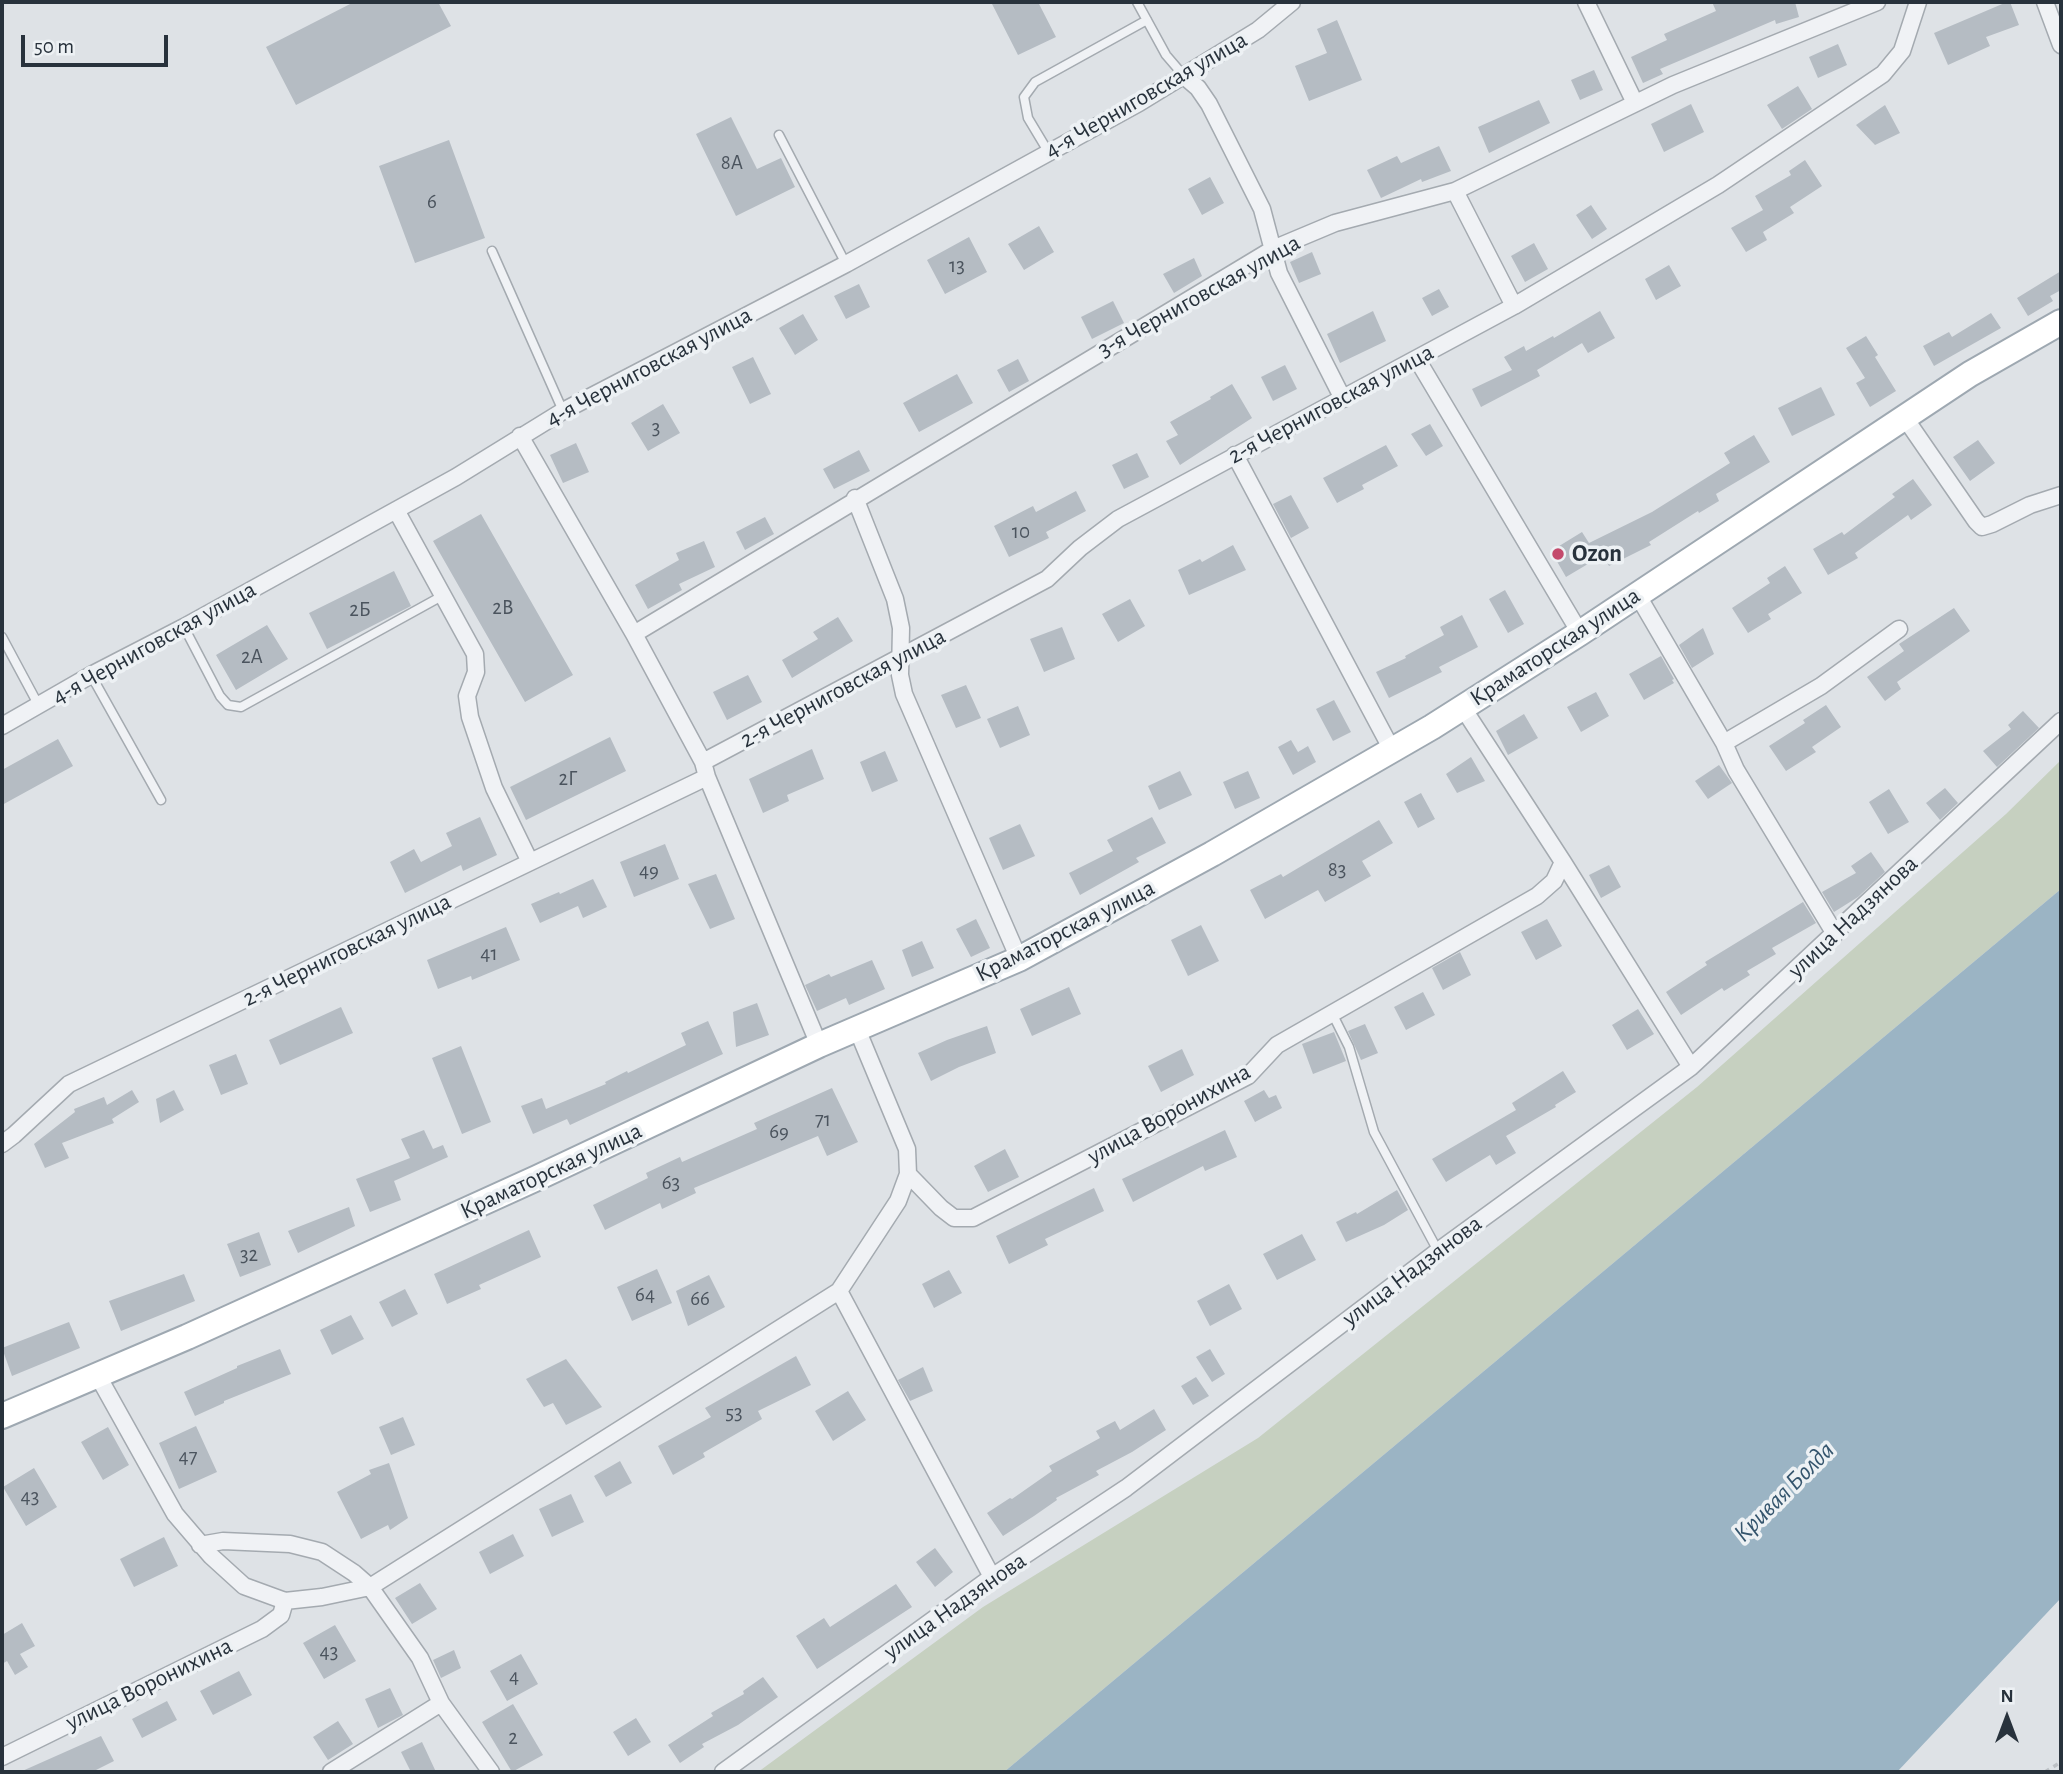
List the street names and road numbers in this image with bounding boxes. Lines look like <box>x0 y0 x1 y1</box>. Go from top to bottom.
street label: 4-я Черниговская улица <box>1040 25 1252 165</box>
street label: 3-я Черниговская улица <box>1093 228 1305 364</box>
street label: 4-я Черниговская улица <box>541 301 757 433</box>
street label: 2-я Черниговская улица <box>1223 338 1439 470</box>
street label: 4-я Черниговская улица <box>47 575 261 711</box>
street label: Краматорская улица <box>1464 581 1646 713</box>
street label: 2-я Черниговская улица <box>735 622 951 754</box>
street label: улица Надзянова <box>1782 849 1924 985</box>
street label: Краматорская улица <box>971 873 1159 989</box>
street label: 2-я Черниговская улица <box>238 887 456 1013</box>
street label: улица Воронихина <box>1082 1057 1256 1171</box>
street label: Краматорская улица <box>456 1116 646 1226</box>
street label: улица Надзянова <box>1337 1209 1487 1333</box>
street label: улица Надзянова <box>878 1546 1032 1666</box>
street label: улица Воронихина <box>61 1631 237 1737</box>

